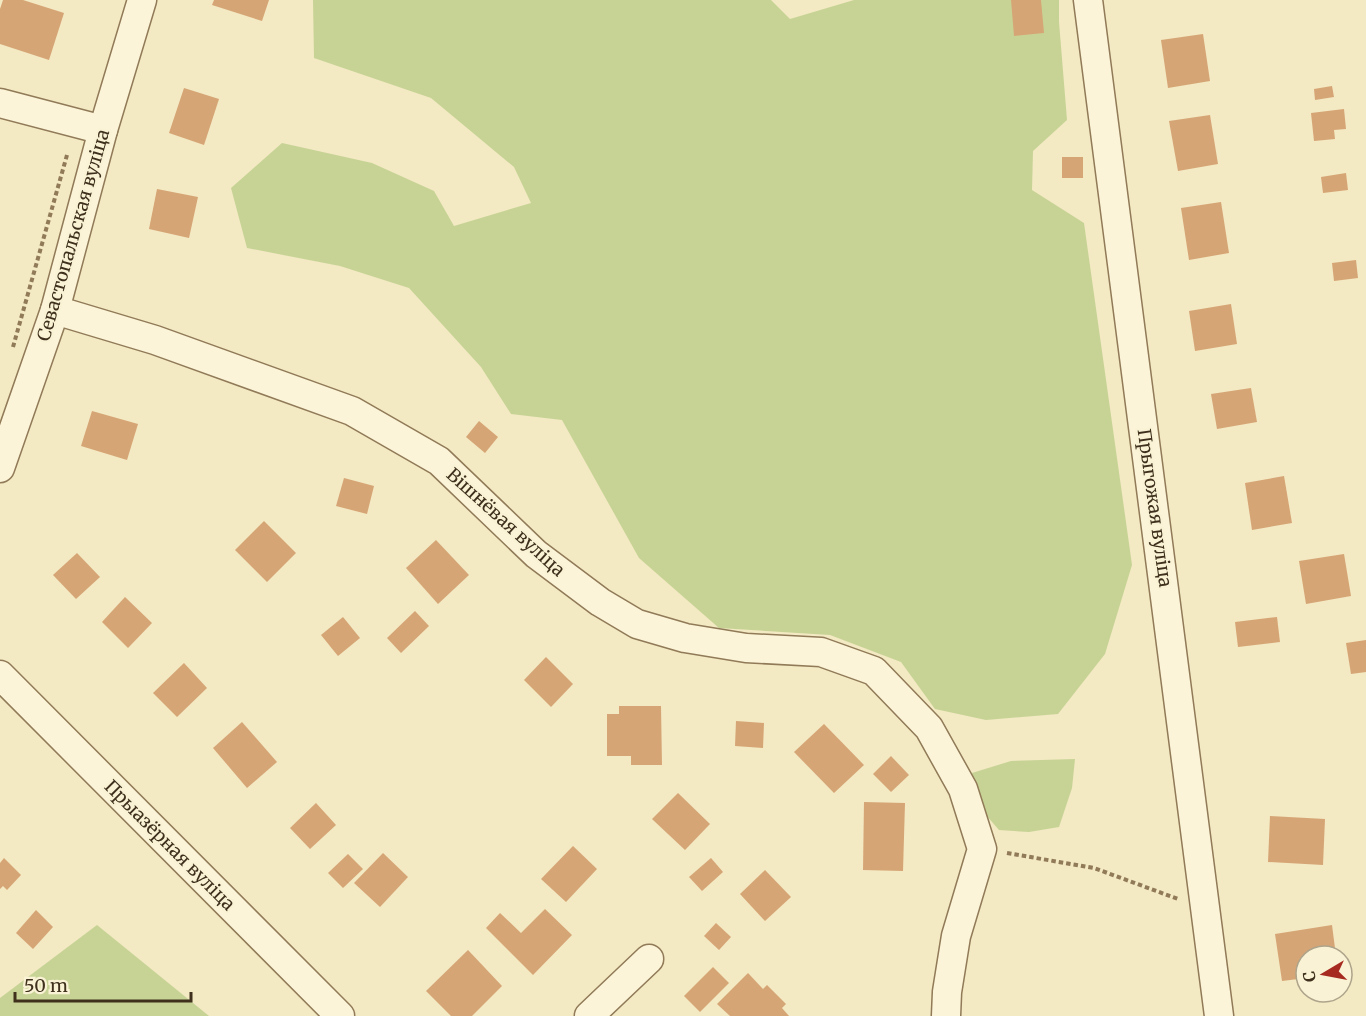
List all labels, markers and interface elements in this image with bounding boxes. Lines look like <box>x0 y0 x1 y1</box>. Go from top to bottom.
street label: Севастопальская вуліца <box>32 126 114 344</box>
street label: Прыгожая вуліца <box>1133 427 1178 589</box>
street label: Вішнёвая вуліца <box>442 463 570 581</box>
street label: Прыазёрная вуліца <box>100 775 240 915</box>
north arrow <box>1294 944 1354 1004</box>
scale bar <box>15 965 190 1003</box>
text: С <box>1298 970 1320 984</box>
text: 50 m <box>24 974 68 997</box>

